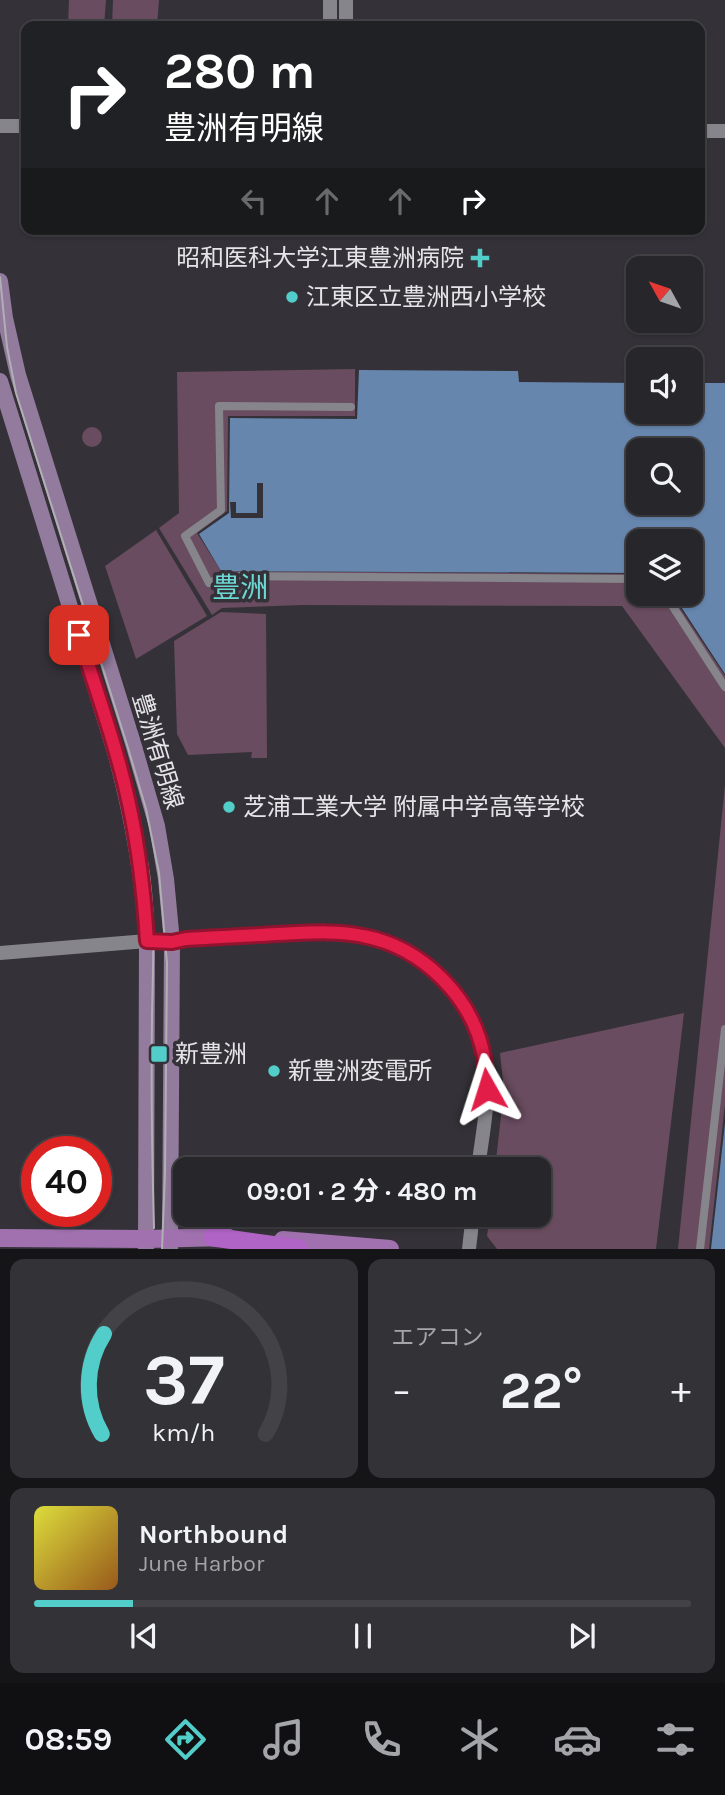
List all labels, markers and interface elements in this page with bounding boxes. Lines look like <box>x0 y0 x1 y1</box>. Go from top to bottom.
text: 280 m <box>164 43 315 100</box>
icon: right <box>49 49 140 140</box>
text: 豊洲有明線 <box>164 110 324 147</box>
icon: left <box>235 182 273 220</box>
icon: ahead <box>308 182 346 220</box>
icon: ahead <box>381 182 419 220</box>
icon: right <box>454 182 492 220</box>
place label: 昭和医科大学江東豊洲病院 <box>176 244 464 272</box>
marker: 昭和医科大学江東豊洲病院 <box>470 248 490 268</box>
north arrow <box>626 256 704 332</box>
map controls <box>626 256 703 606</box>
place label: 江東区立豊洲西小学校 <box>306 283 546 311</box>
marker: 江東区立豊洲西小学校 <box>284 289 300 305</box>
button: sound <box>626 347 703 424</box>
button: search <box>626 438 703 515</box>
button: layers <box>626 529 703 606</box>
district label: 豊洲 <box>212 571 268 604</box>
pin <box>49 605 109 665</box>
icon: arrive <box>60 616 98 654</box>
street label: 豊洲有明線 <box>127 690 189 812</box>
place label: 芝浦工業大学 附属中学高等学校 <box>243 793 585 821</box>
marker: 芝浦工業大学 附属中学高等学校 <box>221 799 237 815</box>
place label: 新豊洲 <box>175 1040 247 1068</box>
marker: 新豊洲 <box>149 1044 169 1064</box>
position arrow <box>450 1052 524 1126</box>
place label: 新豊洲変電所 <box>288 1057 432 1085</box>
marker: 新豊洲変電所 <box>266 1063 282 1079</box>
speed limit sign: 40 <box>21 1136 112 1227</box>
text: 09:01 · 2 分 · 480 m <box>247 1176 477 1207</box>
text: エアコン <box>392 1324 484 1351</box>
text: 37 <box>143 1338 225 1423</box>
text: 22° <box>500 1360 583 1421</box>
text: − <box>392 1368 411 1413</box>
text: + <box>671 1368 691 1413</box>
text: km/h <box>152 1418 215 1447</box>
text: Northbound <box>139 1519 288 1550</box>
text: June Harbor <box>139 1550 264 1577</box>
icon: previous <box>125 1617 163 1655</box>
icon: pause <box>344 1617 382 1655</box>
icon: next <box>563 1617 601 1655</box>
icon: directions <box>161 1715 210 1764</box>
icon: music <box>259 1715 308 1764</box>
icon: phone <box>357 1715 406 1764</box>
icon: climate <box>455 1715 504 1764</box>
icon: car <box>553 1715 602 1764</box>
icon: filters <box>651 1715 700 1764</box>
text: 08:59 <box>25 1721 112 1758</box>

